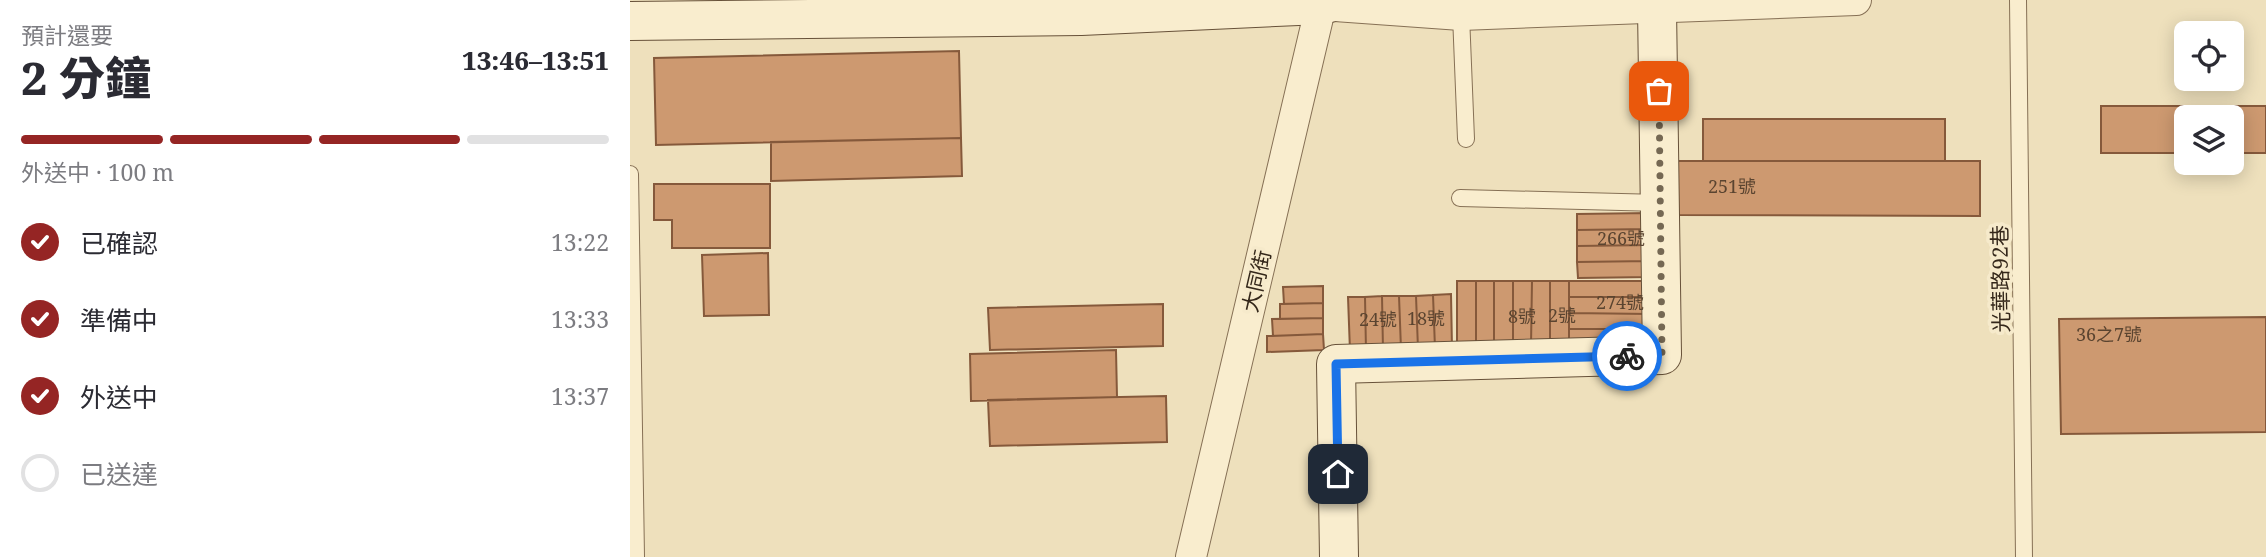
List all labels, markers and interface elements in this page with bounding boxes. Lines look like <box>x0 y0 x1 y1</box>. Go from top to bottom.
text: 預計還要 <box>21 19 113 51</box>
map controls <box>2174 21 2244 175</box>
button: locate <box>2174 21 2244 91</box>
text: 13:46–13:51 <box>462 42 609 78</box>
text: 2 分鐘 <box>21 46 151 108</box>
pin <box>1629 61 1689 121</box>
icon: bag <box>1640 72 1678 110</box>
button: layers <box>2174 105 2244 175</box>
text: 外送中 · 100 m <box>21 156 174 188</box>
house number: 251號 <box>1708 174 1756 198</box>
icon: check <box>21 223 59 261</box>
text: 已確認 <box>80 225 158 261</box>
street label: 光華路92巷 <box>1985 225 2015 333</box>
text: 13:22 <box>551 226 609 258</box>
house number: 266號 <box>1597 226 1645 250</box>
street label: 大同街 <box>1235 247 1277 315</box>
house number: 274號 <box>1596 290 1644 314</box>
icon: check <box>21 300 59 338</box>
text: 準備中 <box>80 302 158 338</box>
text: 13:33 <box>551 303 609 335</box>
house number: 2號 <box>1548 303 1576 327</box>
house number: 8號 <box>1508 304 1536 328</box>
house number: 18號 <box>1407 306 1445 330</box>
house number: 24號 <box>1359 307 1397 331</box>
courier <box>1592 321 1662 391</box>
house number: 36之7號 <box>2076 322 2142 346</box>
icon: bike <box>1608 337 1646 375</box>
icon: check <box>21 377 59 415</box>
text: 外送中 <box>80 379 158 415</box>
text: 13:37 <box>551 380 609 412</box>
pin <box>1308 444 1368 504</box>
icon: home <box>1319 455 1357 493</box>
text: 已送達 <box>80 456 158 492</box>

